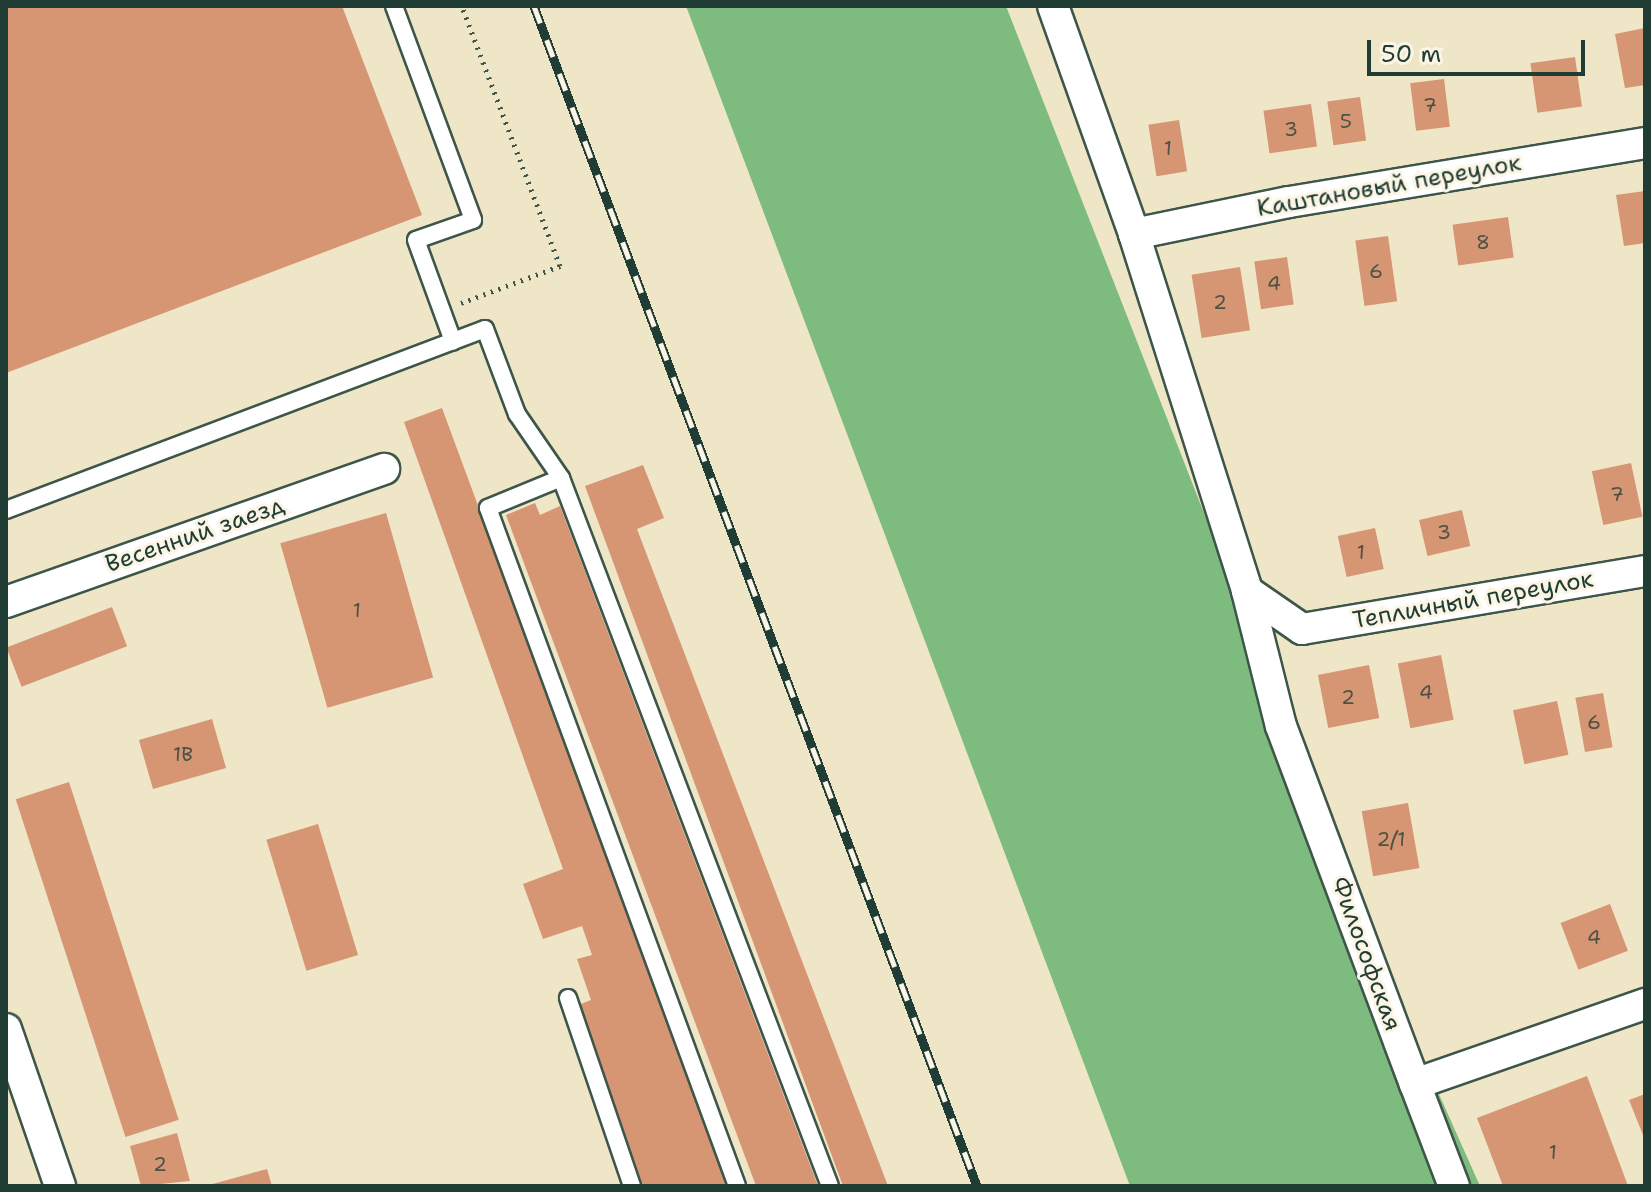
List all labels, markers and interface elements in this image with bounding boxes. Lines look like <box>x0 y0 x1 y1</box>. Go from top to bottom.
scale bar <box>1371 24 1589 74</box>
text: 50 m <box>1381 38 1441 70</box>
house number: 7 <box>1423 93 1437 117</box>
house number: 5 <box>1340 109 1352 133</box>
house number: 3 <box>1284 117 1298 141</box>
house number: 1 <box>1164 136 1172 160</box>
street label: Каштановый переулок <box>1255 149 1523 223</box>
house number: 8 <box>1476 230 1490 254</box>
house number: 6 <box>1369 259 1383 283</box>
house number: 4 <box>1267 271 1281 295</box>
house number: 2 <box>1213 290 1227 314</box>
house number: 7 <box>1610 482 1624 506</box>
street label: Весенний заезд <box>102 491 288 579</box>
house number: 3 <box>1437 520 1451 544</box>
house number: 1 <box>1357 540 1365 564</box>
street label: Тепличный переулок <box>1351 565 1595 635</box>
house number: 1 <box>353 598 361 622</box>
house number: 4 <box>1419 680 1433 704</box>
house number: 2 <box>1341 685 1355 709</box>
house number: 6 <box>1587 710 1601 734</box>
house number: 1В <box>173 742 193 766</box>
house number: 2/1 <box>1377 827 1405 851</box>
street label: Философская <box>1325 873 1407 1035</box>
house number: 4 <box>1587 925 1601 949</box>
house number: 1 <box>1549 1140 1557 1164</box>
house number: 2 <box>153 1152 167 1176</box>

